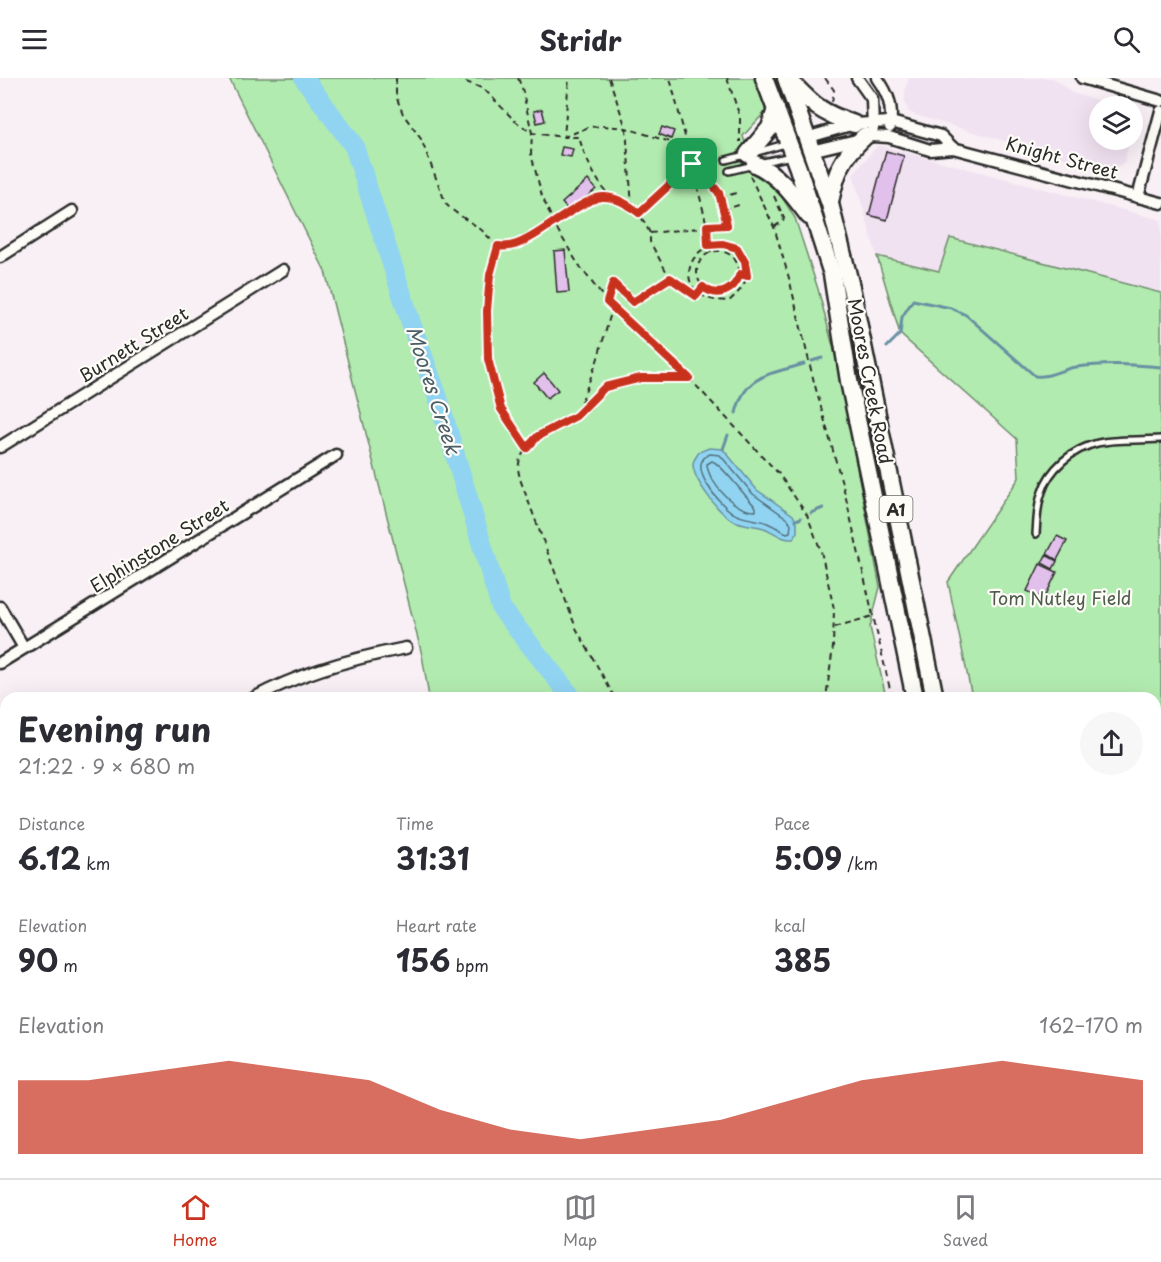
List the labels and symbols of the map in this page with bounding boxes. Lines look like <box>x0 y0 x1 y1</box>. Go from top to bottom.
street label: Knight Street <box>1003 129 1121 185</box>
pin <box>666 138 717 189</box>
street label: Moores Creek Road <box>842 296 900 466</box>
street label: Burnett Street <box>73 299 193 389</box>
water label: Moores Creek <box>399 322 469 459</box>
street label: Elphinstone Street <box>84 491 234 599</box>
road number: A1 <box>880 496 912 522</box>
park label: Tom Nutley Field <box>989 584 1131 611</box>

